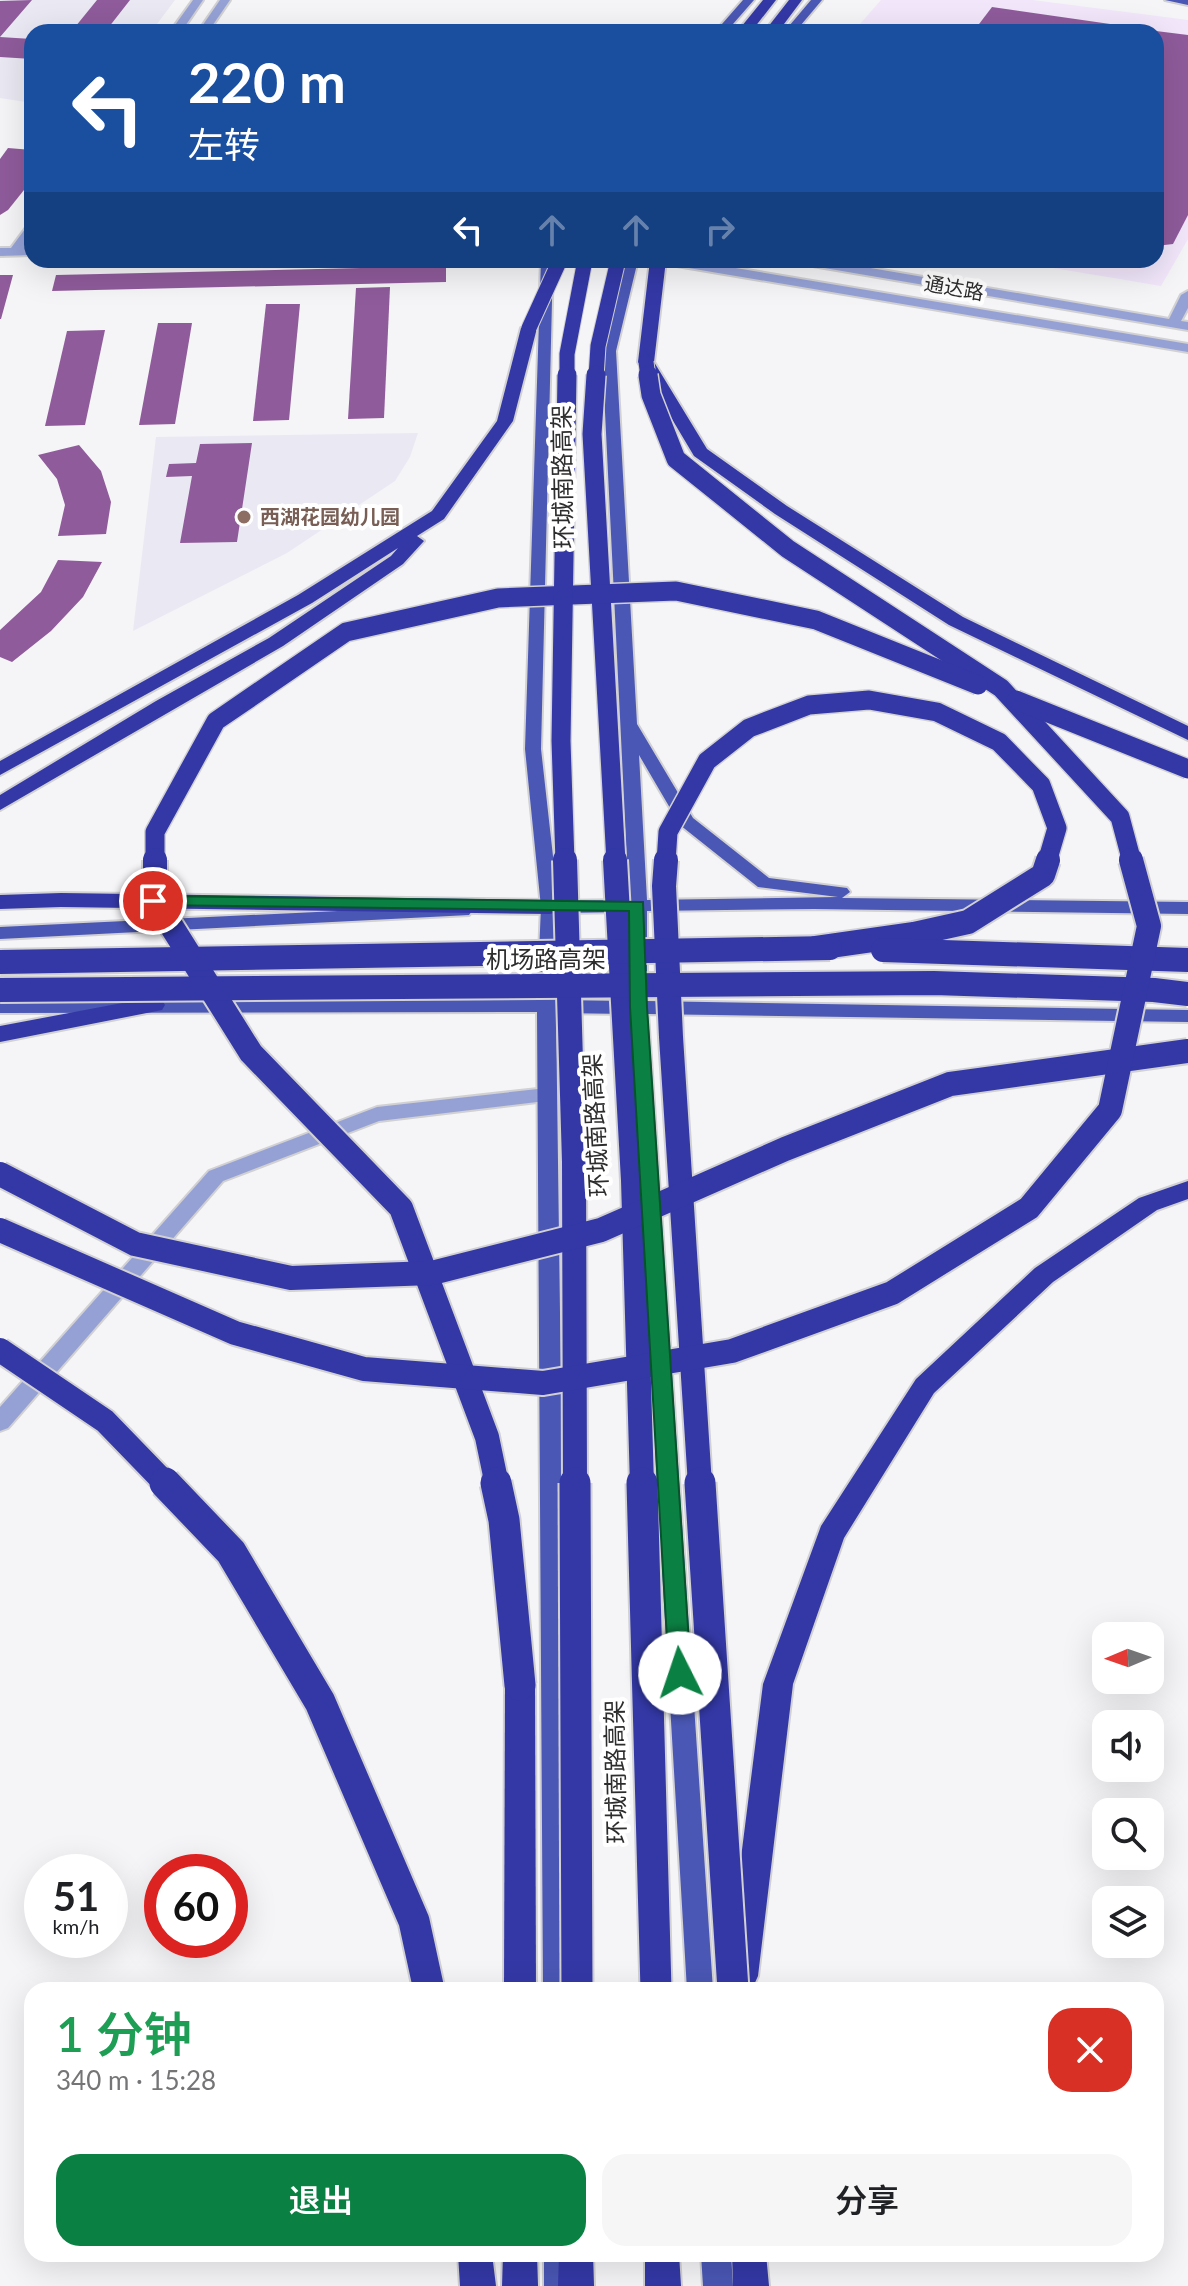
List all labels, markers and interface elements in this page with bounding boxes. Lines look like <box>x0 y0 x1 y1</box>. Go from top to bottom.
text: 220 m <box>188 48 346 115</box>
icon: left <box>56 56 160 160</box>
text: 左转 <box>188 122 260 166</box>
icon: left <box>446 208 490 252</box>
icon: ahead <box>530 208 574 252</box>
icon: ahead <box>614 208 658 252</box>
icon: right <box>698 208 742 252</box>
street label: 通达路 <box>923 270 986 304</box>
street label: 环城南路高架 <box>546 405 577 549</box>
place label: 西湖花园幼儿园 <box>260 504 400 528</box>
marker: 西湖花园幼儿园 <box>235 508 253 526</box>
pin <box>119 867 187 935</box>
icon: arrive <box>131 879 175 923</box>
street label: 机场路高架 <box>486 944 606 973</box>
street label: 环城南路高架 <box>576 1052 613 1198</box>
north arrow <box>1092 1622 1164 1694</box>
map controls <box>1092 1622 1164 1958</box>
position arrow <box>638 1631 722 1715</box>
street label: 环城南路高架 <box>599 1700 630 1844</box>
button: sound <box>1092 1710 1164 1782</box>
button: search <box>1092 1798 1164 1870</box>
speed limit sign: 60 <box>144 1854 248 1958</box>
text: 51 <box>53 1872 99 1920</box>
button: layers <box>1092 1886 1164 1958</box>
text: km/h <box>53 1914 99 1938</box>
text: 1 分钟 <box>56 2005 192 2062</box>
button: close <box>1048 2008 1132 2092</box>
text: 340 m · 15:28 <box>56 2064 216 2096</box>
button: 退出 <box>56 2154 586 2246</box>
button: 分享 <box>602 2154 1132 2246</box>

